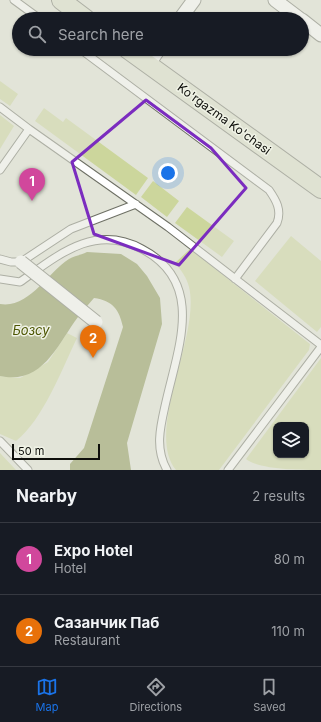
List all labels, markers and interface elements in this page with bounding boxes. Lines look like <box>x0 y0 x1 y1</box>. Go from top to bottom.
search box <box>12 12 309 56</box>
icon: search <box>26 23 48 45</box>
text: Search here <box>58 25 144 44</box>
street label: Ko'rgazma Ko'chasi <box>175 80 274 158</box>
your location <box>158 163 178 183</box>
pin: 1 <box>19 168 45 201</box>
water label: Бозсу <box>12 322 50 338</box>
pin: 2 <box>80 325 106 358</box>
map controls <box>273 422 309 458</box>
button: layers <box>273 422 309 458</box>
scale bar <box>12 442 100 461</box>
text: 50 m <box>18 444 44 458</box>
text: Nearby <box>16 486 77 506</box>
text: 2 results <box>252 488 305 504</box>
text: Expo Hotel <box>54 541 133 560</box>
text: 1 <box>26 551 32 567</box>
text: 80 m <box>274 551 305 567</box>
text: Hotel <box>54 560 86 576</box>
text: Сазанчик Паб <box>54 613 159 632</box>
text: 2 <box>25 623 33 639</box>
text: 110 m <box>271 623 305 639</box>
text: Restaurant <box>54 632 120 648</box>
tab: Map <box>36 676 58 714</box>
tab: Directions <box>130 676 182 714</box>
tab: Saved <box>253 676 285 714</box>

